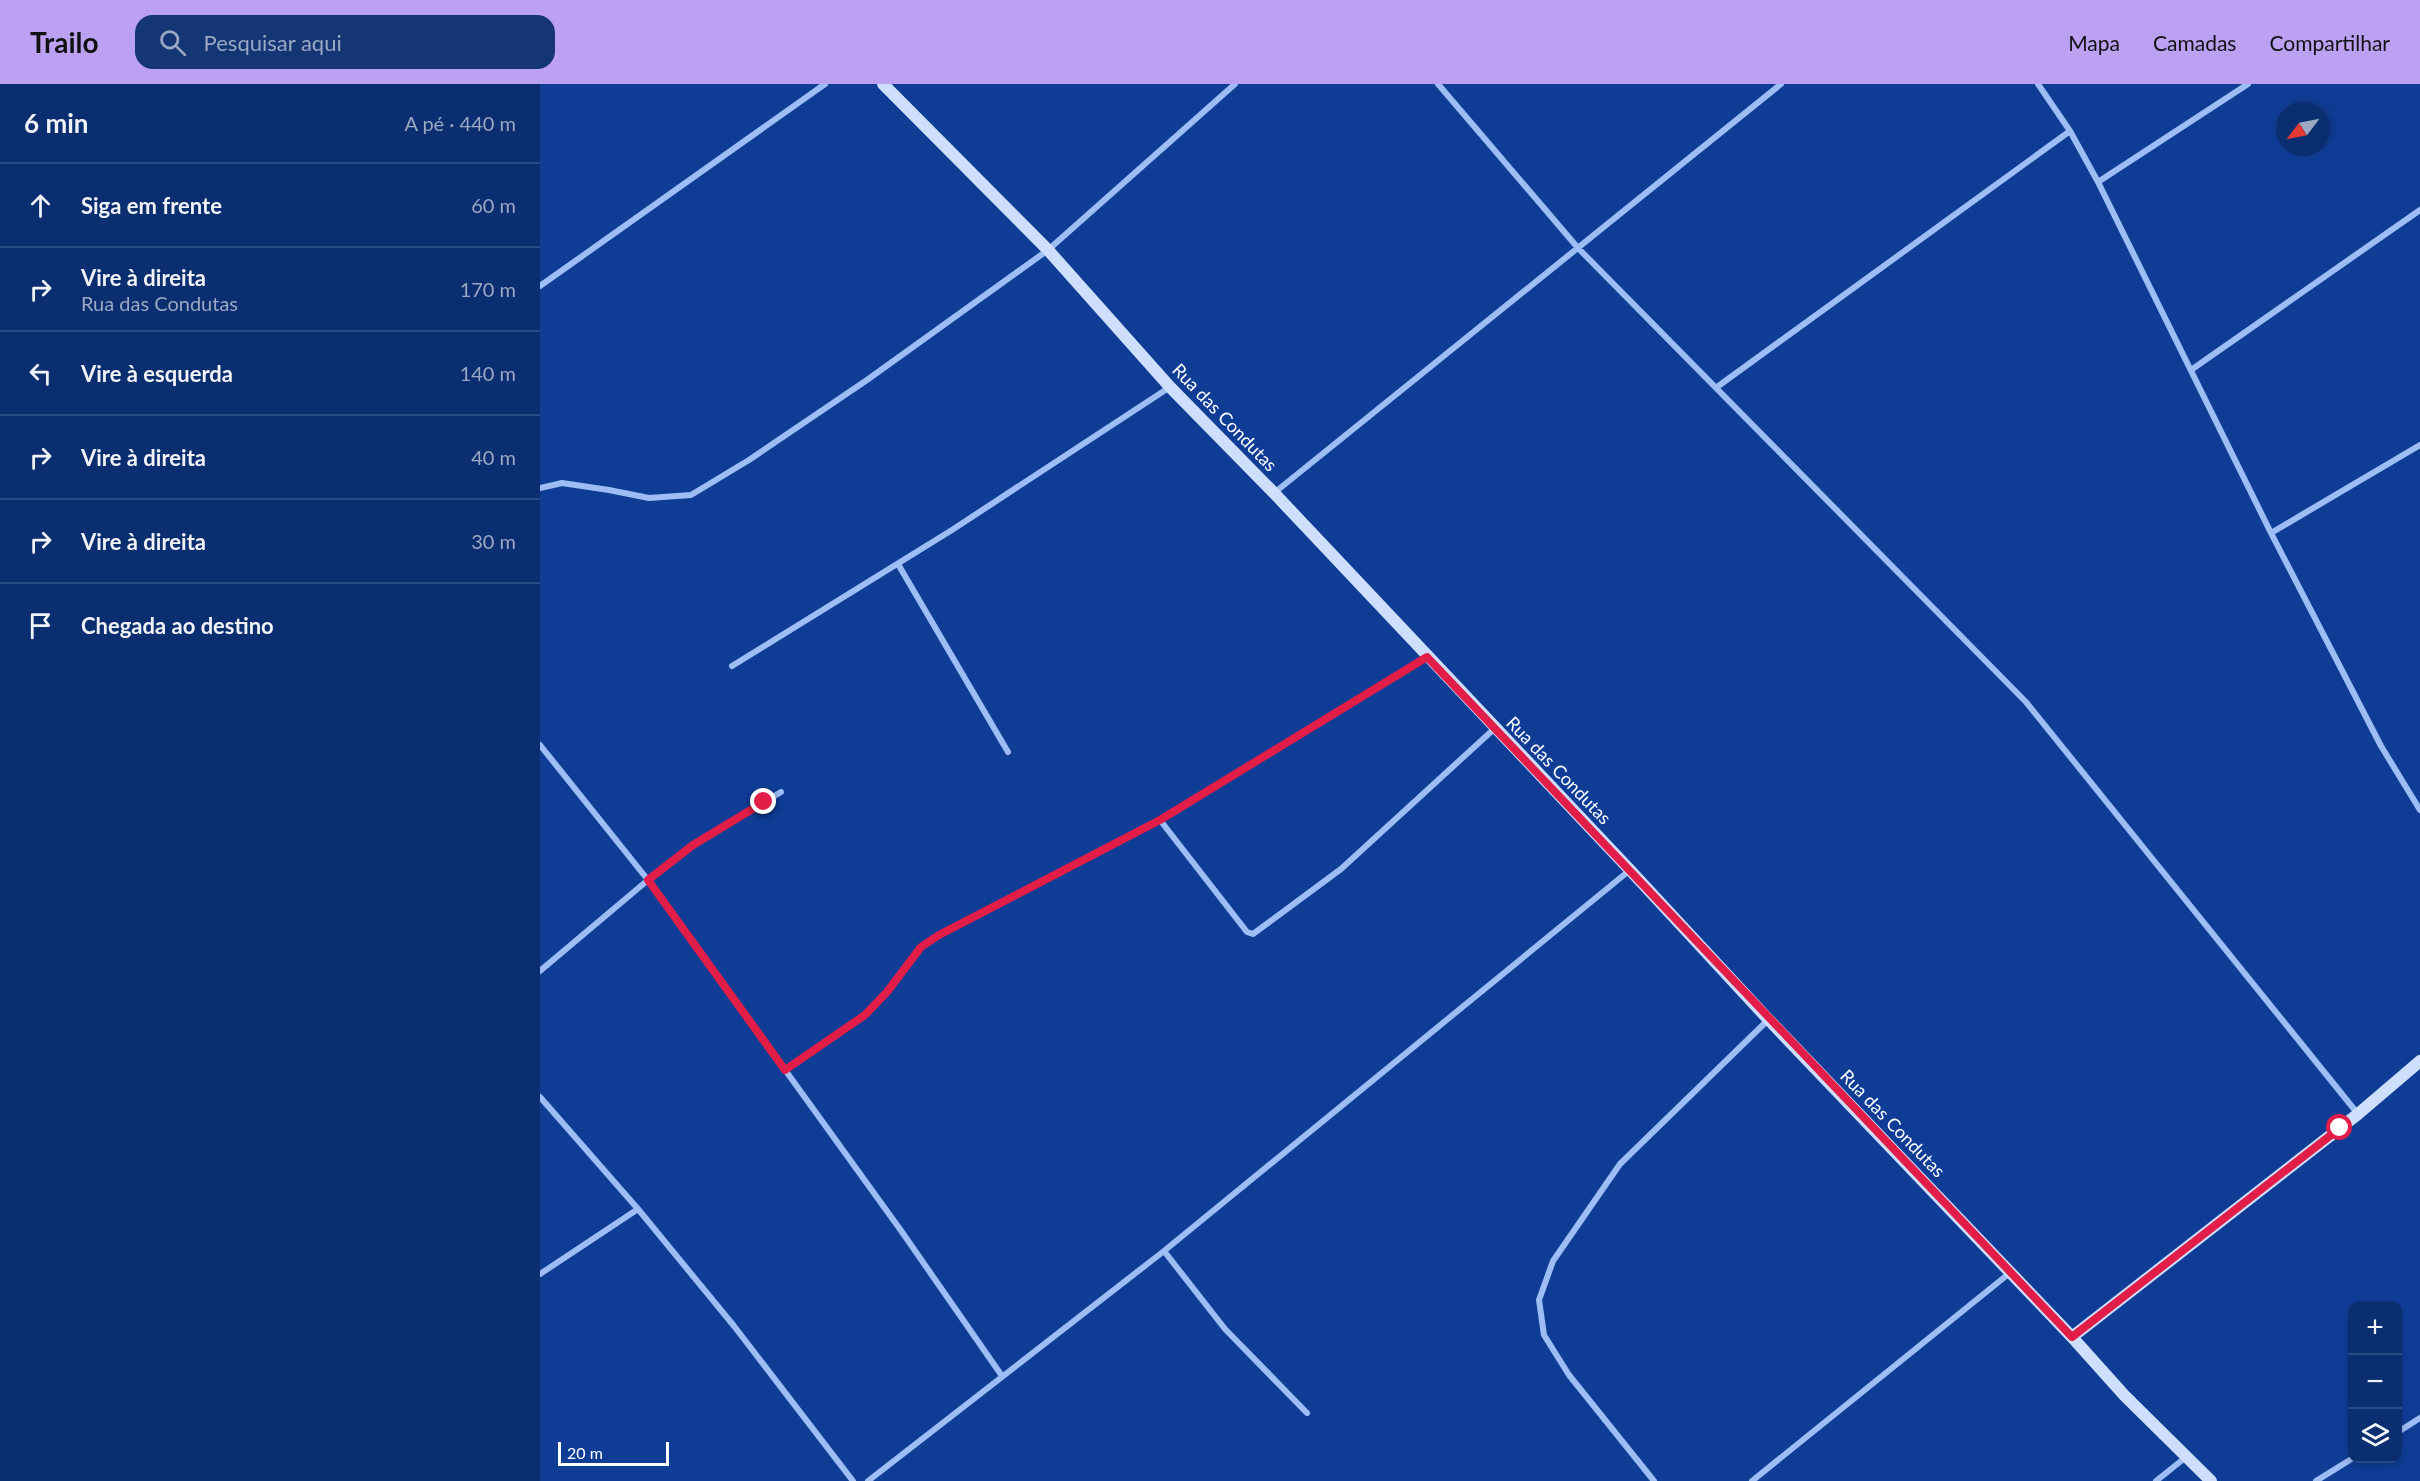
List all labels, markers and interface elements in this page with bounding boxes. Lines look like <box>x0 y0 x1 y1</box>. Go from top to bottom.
search box <box>135 15 555 69</box>
text: Trailo <box>30 25 99 59</box>
icon: search <box>156 26 189 59</box>
text: Pesquisar aqui <box>204 29 342 56</box>
text: Mapa <box>2068 30 2120 55</box>
text: Camadas <box>2153 30 2236 55</box>
text: Compartilhar <box>2269 30 2390 55</box>
north arrow <box>2276 102 2330 156</box>
text: 6 min <box>24 107 88 139</box>
text: A pé · 440 m <box>404 111 516 135</box>
icon: ahead <box>24 189 57 222</box>
text: Siga em frente <box>81 192 222 219</box>
text: 60 m <box>471 193 516 217</box>
text: Vire à direita <box>81 264 206 291</box>
icon: right <box>24 273 57 306</box>
text: 170 m <box>460 277 516 301</box>
text: Rua das Condutas <box>81 291 238 315</box>
icon: left <box>24 357 57 390</box>
street label: Rua das Condutas <box>1168 359 1282 476</box>
text: Vire à esquerda <box>81 360 233 387</box>
text: 140 m <box>460 361 516 385</box>
icon: right <box>24 441 57 474</box>
text: Vire à direita <box>81 444 206 471</box>
text: 40 m <box>471 445 516 469</box>
icon: right <box>24 525 57 558</box>
text: Vire à direita <box>81 528 206 555</box>
text: 30 m <box>471 529 516 553</box>
icon: arrive <box>24 609 57 642</box>
text: Chegada ao destino <box>81 612 274 639</box>
street label: Rua das Condutas <box>1502 712 1616 829</box>
route end <box>750 788 776 814</box>
street label: Rua das Condutas <box>1836 1065 1950 1182</box>
route start <box>2326 1114 2352 1140</box>
map controls <box>2348 1301 2402 1463</box>
button: + <box>2348 1301 2402 1355</box>
button: − <box>2348 1355 2402 1409</box>
button: layers <box>2348 1409 2402 1463</box>
scale bar <box>558 1439 669 1466</box>
text: 20 m <box>567 1443 603 1462</box>

